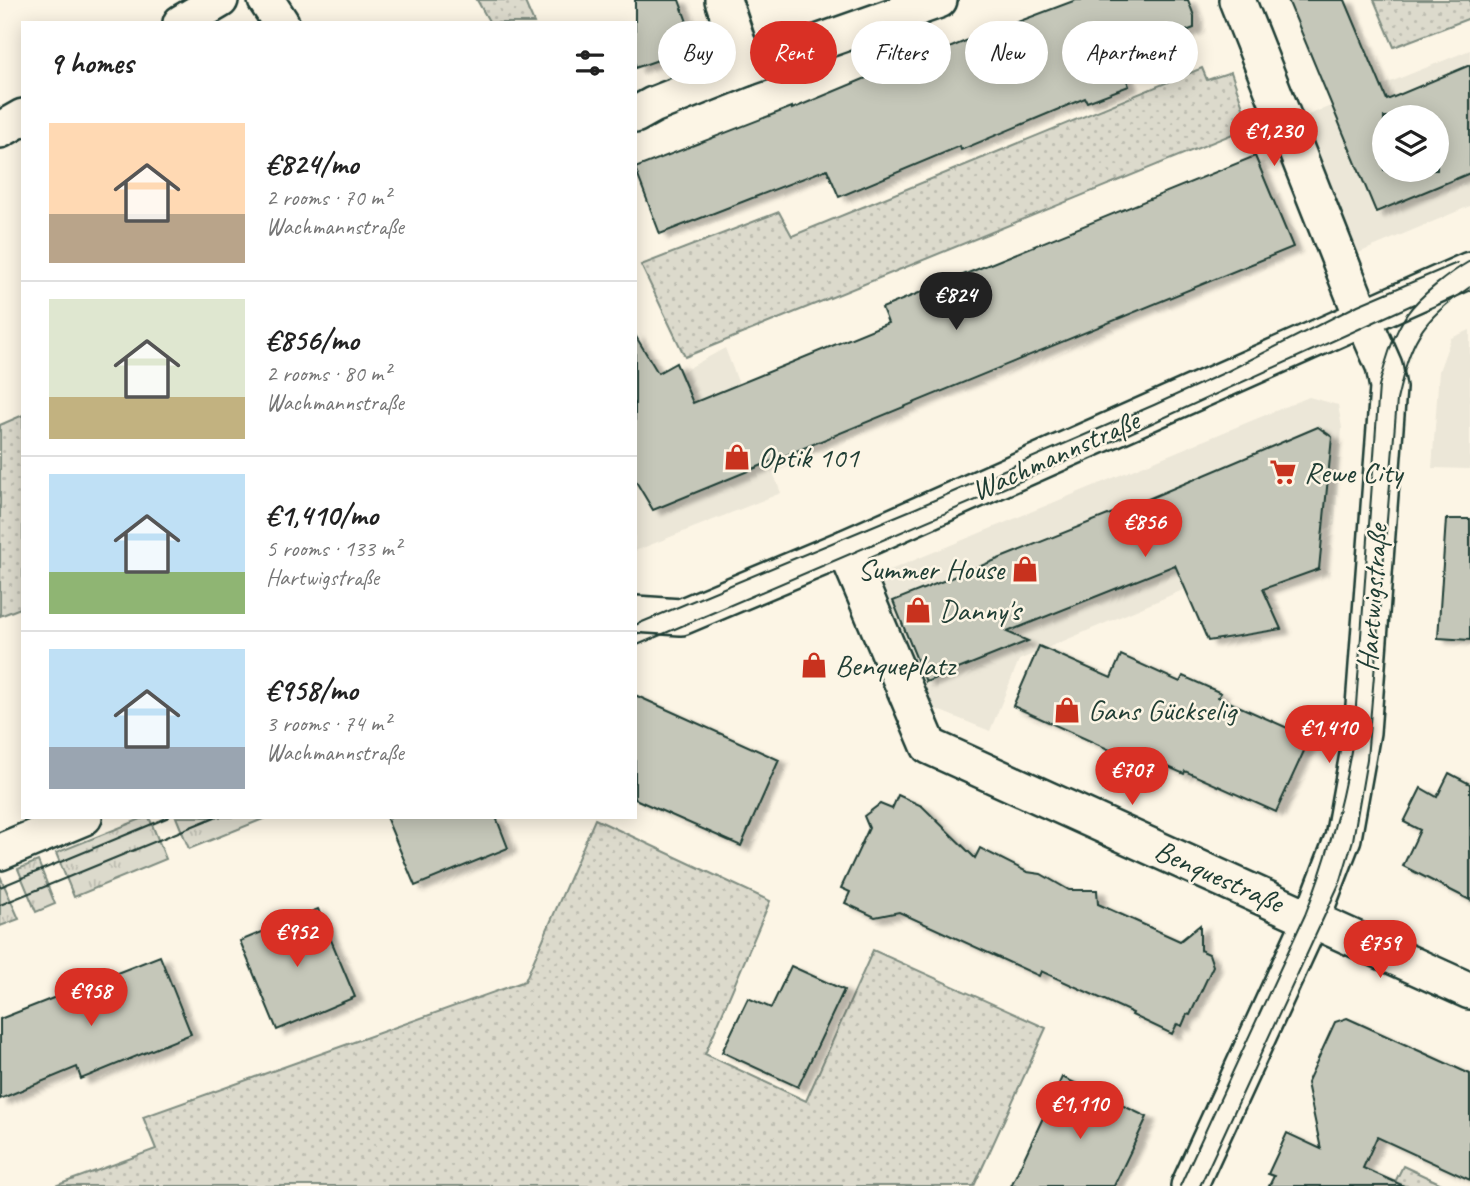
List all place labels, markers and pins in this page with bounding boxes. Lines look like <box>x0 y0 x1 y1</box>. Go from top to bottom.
pin: €1,230 <box>1217 108 1331 168</box>
pin: €824 <box>915 272 997 332</box>
place label: Optik 101 <box>758 438 860 476</box>
shop icon: Optik 101 <box>722 442 752 472</box>
place label: Rewe City <box>1304 453 1405 491</box>
supermarket icon: Rewe City <box>1268 457 1298 487</box>
pin: €856 <box>1104 500 1186 559</box>
place label: Summer House <box>857 550 1006 588</box>
shop icon: Summer House <box>1010 554 1040 584</box>
place label: Danny's <box>939 591 1023 629</box>
shop icon: Danny's <box>903 595 933 625</box>
place label: Benqueplatz <box>835 646 956 684</box>
shop icon: Benqueplatz <box>799 650 829 680</box>
place label: Gans Gückselig <box>1088 691 1238 729</box>
shop icon: Gans Gückselig <box>1052 695 1082 725</box>
pin: €1,410 <box>1272 706 1386 765</box>
pin: €707 <box>1091 748 1173 807</box>
pin: €952 <box>256 909 338 969</box>
pin: €759 <box>1339 920 1421 980</box>
pin: €958 <box>50 968 132 1028</box>
pin: €1,110 <box>1023 1082 1137 1141</box>

